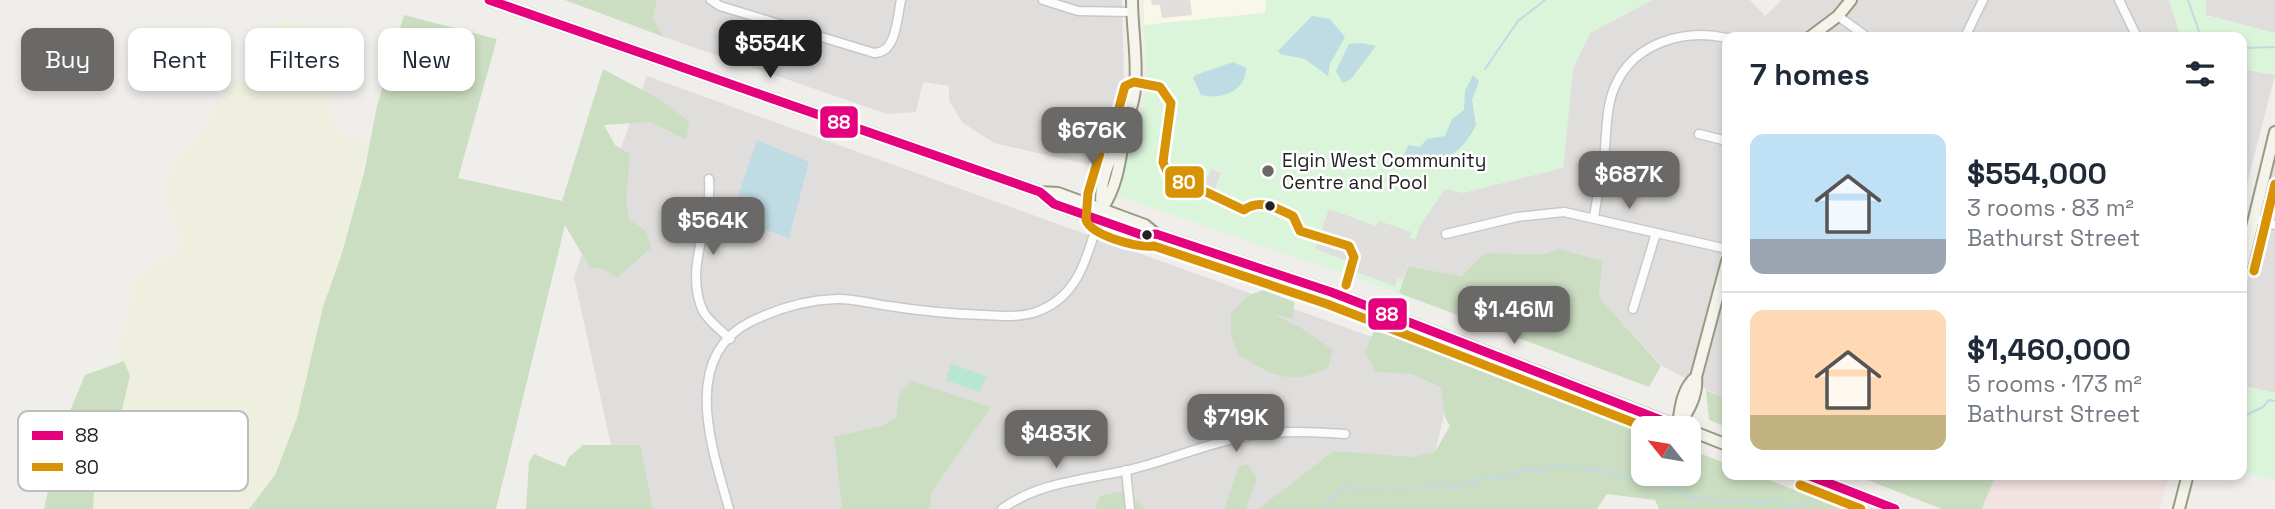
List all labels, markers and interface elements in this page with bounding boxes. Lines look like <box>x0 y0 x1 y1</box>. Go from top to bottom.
pin: $554K <box>721 20 819 80</box>
chip: Buy <box>21 28 114 91</box>
chip: Rent <box>128 28 231 91</box>
chip: Filters <box>245 28 364 91</box>
chip: New <box>378 28 475 91</box>
text: $554K <box>735 28 805 58</box>
text: 7 homes <box>1750 55 1870 94</box>
icon: filters <box>2181 55 2219 93</box>
line badge: 88 <box>819 105 859 139</box>
pin: $676K <box>1043 108 1141 167</box>
text: 88 <box>828 110 850 135</box>
text: $676K <box>1057 115 1127 145</box>
place label: Elgin West Community Centre and Pool <box>1282 148 1486 195</box>
pin: $687K <box>1580 152 1678 211</box>
text: $554,000 <box>1967 154 2107 193</box>
text: $687K <box>1595 159 1663 189</box>
icon: home <box>1806 162 1890 246</box>
marker: Elgin West Community Centre and Pool <box>1260 163 1276 179</box>
line badge: 80 <box>1164 165 1205 199</box>
text: 80 <box>1172 170 1196 195</box>
text: 3 rooms · 83 m² <box>1967 193 2134 223</box>
pin: $564K <box>664 198 762 257</box>
unlabelled marker <box>1263 199 1277 213</box>
text: $564K <box>678 205 748 235</box>
text: Bathurst Street <box>1967 223 2140 253</box>
unlabelled marker <box>1140 228 1154 242</box>
pin: $1.46M <box>1457 286 1571 346</box>
text: $1.46M <box>1474 294 1554 324</box>
line badge: 88 <box>1367 297 1408 331</box>
text: 88 <box>1376 302 1398 327</box>
text: $1,460,000 <box>1967 330 2131 369</box>
icon: home <box>1806 338 1890 422</box>
text: 5 rooms · 173 m² <box>1967 369 2142 399</box>
pin: $719K <box>1187 394 1285 454</box>
text: Bathurst Street <box>1967 399 2140 429</box>
text: $719K <box>1203 402 1269 432</box>
pin: $483K <box>1007 410 1105 470</box>
legend <box>18 411 248 491</box>
north arrow <box>1631 416 1701 486</box>
map controls <box>1631 416 1701 486</box>
text: $483K <box>1021 418 1091 448</box>
text: 88 <box>75 423 99 448</box>
text: 80 <box>75 455 99 480</box>

